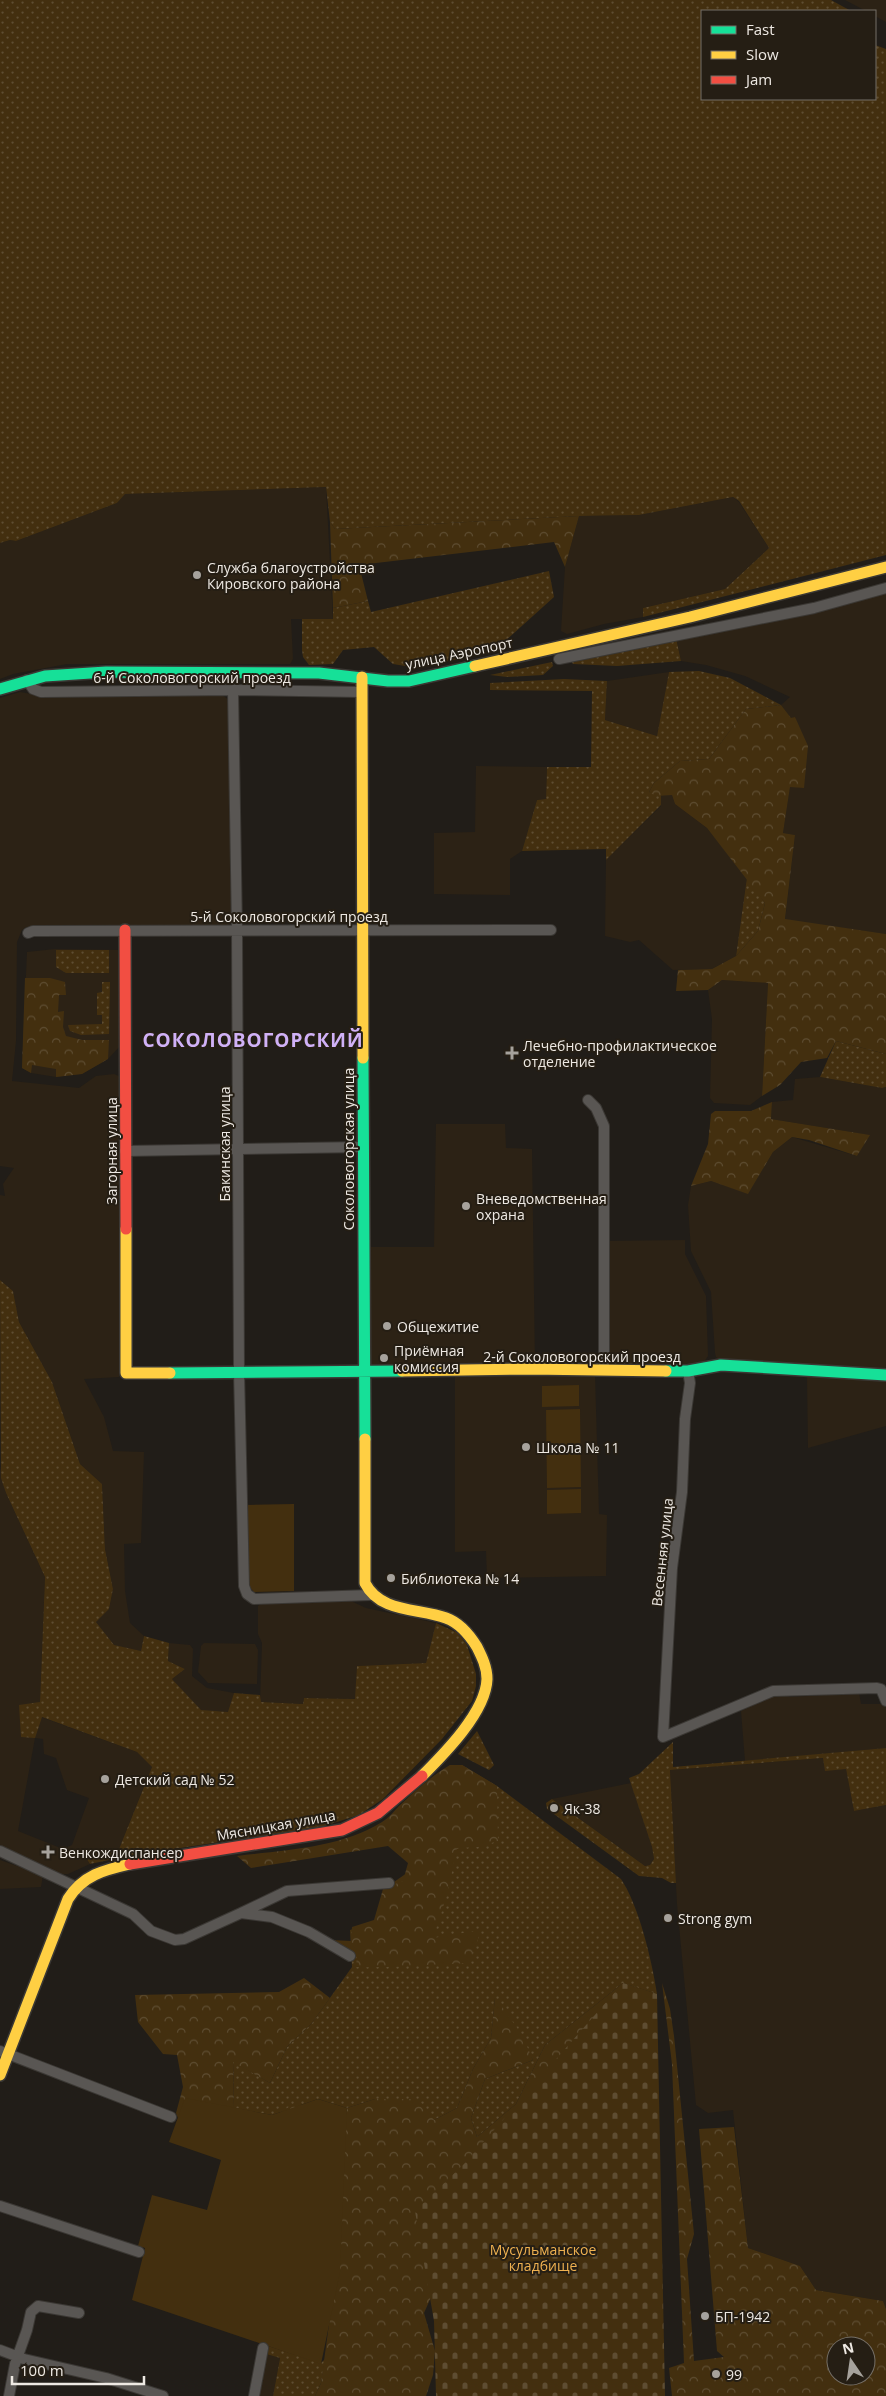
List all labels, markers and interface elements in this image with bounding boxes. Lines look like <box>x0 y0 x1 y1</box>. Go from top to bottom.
legend <box>701 10 876 100</box>
text: Fast <box>746 19 775 39</box>
text: Slow <box>746 44 779 64</box>
text: Jam <box>744 69 772 89</box>
place label: Служба благоустройства Кировского района <box>207 558 375 593</box>
marker: Служба благоустройства Кировского района <box>191 569 203 581</box>
street label: улица Аэропорт <box>404 632 515 674</box>
street label: 6-й Соколовогорский проезд <box>93 668 291 687</box>
street label: 5-й Соколовогорский проезд <box>190 907 388 926</box>
district label: СОКОЛОВОГОРСКИЙ <box>142 1027 364 1053</box>
place label: Лечебно-профилактическое отделение <box>523 1036 717 1071</box>
marker: Лечебно-профилактическое отделение <box>505 1046 519 1060</box>
street label: Соколовогорская улица <box>339 1068 358 1230</box>
street label: Бакинская улица <box>215 1087 234 1201</box>
street label: Загорная улица <box>102 1097 121 1205</box>
place label: Вневедомственная охрана <box>476 1189 607 1224</box>
marker: Вневедомственная охрана <box>460 1200 472 1212</box>
place label: Общежитие <box>397 1317 479 1336</box>
marker: Общежитие <box>381 1320 393 1332</box>
place label: Приёмная комиссия <box>394 1341 464 1376</box>
street label: 2-й Соколовогорский проезд <box>483 1347 681 1366</box>
marker: Приёмная комиссия <box>378 1352 390 1364</box>
place label: Школа № 11 <box>536 1438 619 1457</box>
marker: Школа № 11 <box>520 1441 532 1453</box>
street label: Весенняя улица <box>647 1497 677 1607</box>
place label: Библиотека № 14 <box>401 1569 519 1588</box>
marker: Библиотека № 14 <box>385 1572 397 1584</box>
place label: Детский сад № 52 <box>115 1770 234 1789</box>
marker: Детский сад № 52 <box>99 1773 111 1785</box>
place label: Як-38 <box>564 1799 601 1818</box>
marker: Як-38 <box>548 1802 560 1814</box>
street label: Мясницкая улица <box>215 1805 337 1845</box>
place label: Венкождиспансер <box>59 1843 183 1862</box>
marker: Венкождиспансер <box>41 1845 55 1859</box>
place label: Strong gym <box>678 1909 752 1928</box>
marker: Strong gym <box>662 1912 674 1924</box>
park label: Мусульманское кладбище <box>490 2240 596 2275</box>
place label: БП-1942 <box>715 2307 770 2326</box>
marker: БП-1942 <box>699 2310 711 2322</box>
north arrow <box>826 2336 876 2386</box>
text: N <box>840 2337 856 2358</box>
scale bar <box>12 2354 145 2386</box>
text: 100 m <box>20 2360 64 2380</box>
place label: 99 <box>726 2365 742 2384</box>
marker: 99 <box>710 2368 722 2380</box>

